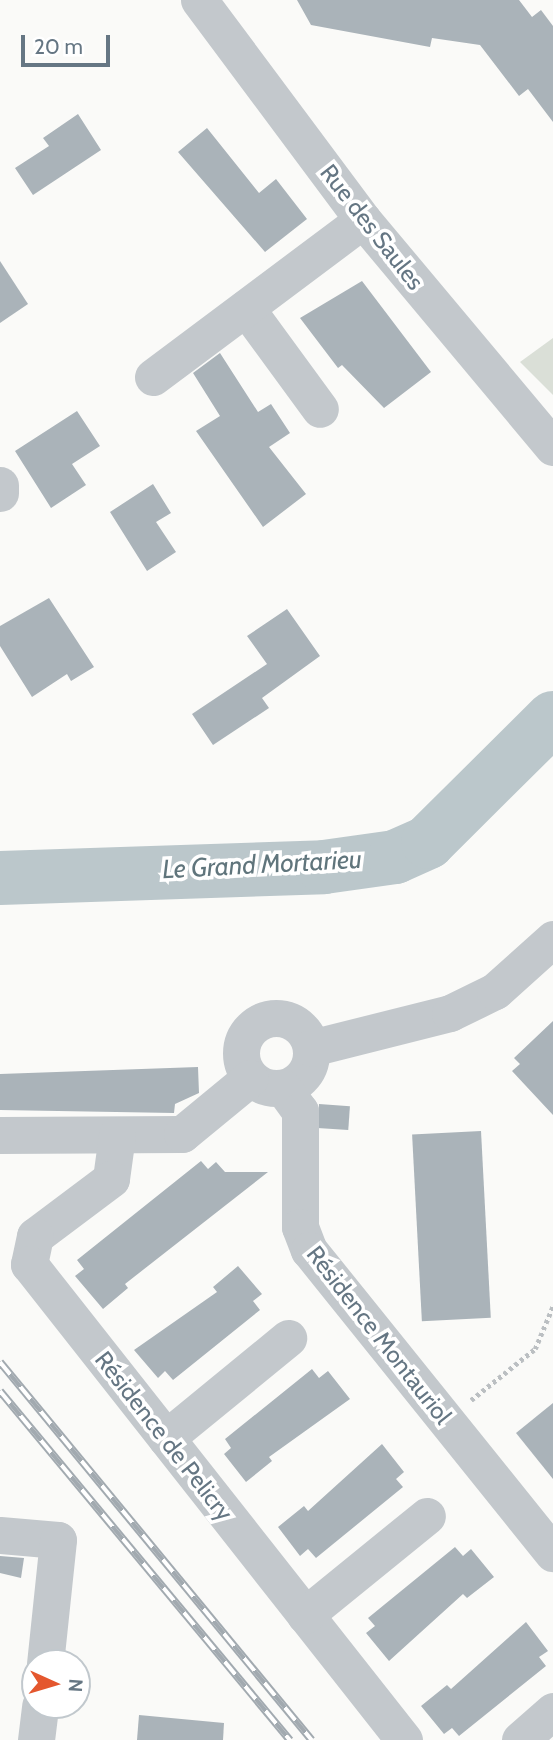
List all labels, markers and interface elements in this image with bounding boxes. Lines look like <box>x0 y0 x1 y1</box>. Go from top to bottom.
scale bar <box>24 21 114 65</box>
text: 20 m <box>34 34 83 59</box>
street label: Rue des Saules <box>314 159 430 295</box>
water label: Le Grand Mortarieu <box>161 844 363 886</box>
street label: Résidence Montauriol <box>301 1240 457 1430</box>
street label: Résidence de Pelicry <box>89 1346 239 1526</box>
north arrow <box>21 1649 91 1719</box>
text: N <box>64 1678 87 1693</box>

